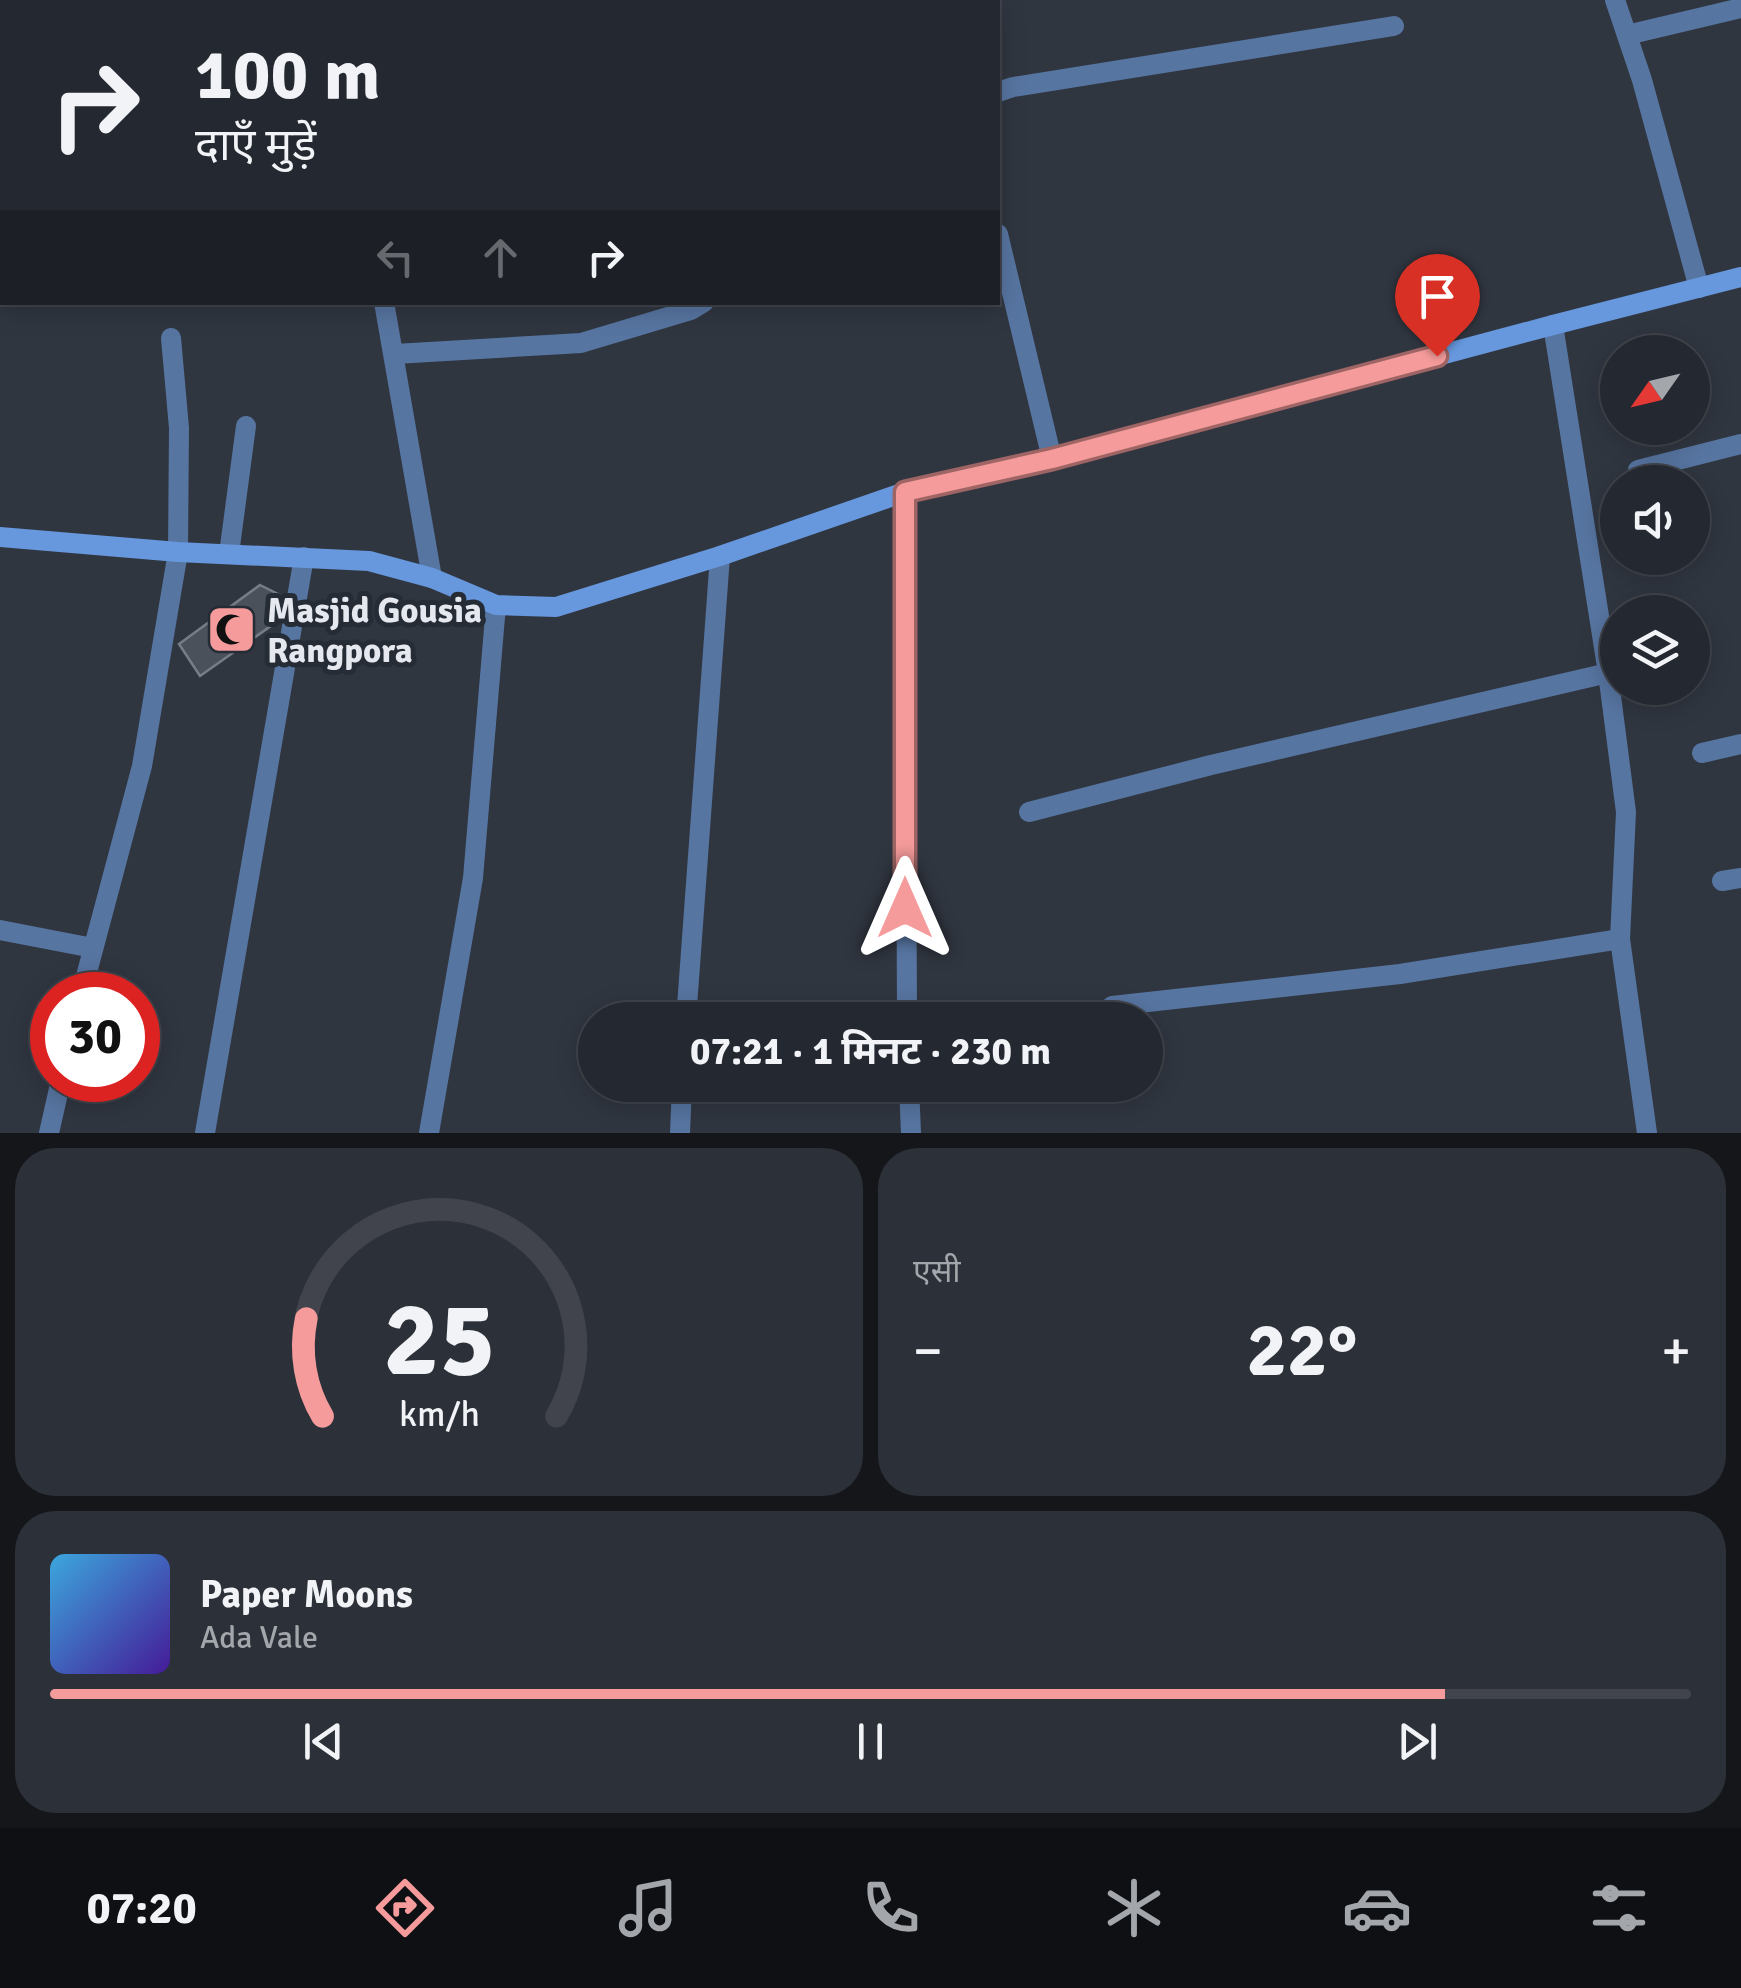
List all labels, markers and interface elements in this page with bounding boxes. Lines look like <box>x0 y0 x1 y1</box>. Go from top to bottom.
text: 100 m <box>195 32 380 118</box>
icon: right <box>30 40 160 170</box>
text: दाएँ मुड़ें <box>195 118 316 173</box>
icon: left <box>368 230 423 285</box>
icon: ahead <box>473 230 528 285</box>
icon: right <box>578 230 633 285</box>
pin <box>1395 254 1480 357</box>
icon: arrive <box>1410 269 1465 324</box>
north arrow <box>1600 335 1710 445</box>
map controls <box>1600 335 1710 705</box>
button: sound <box>1600 465 1710 575</box>
place label: Masjid Gousia Rangpora <box>267 589 482 672</box>
button: layers <box>1600 595 1710 705</box>
mosque icon: Masjid Gousia Rangpora <box>206 604 258 656</box>
position arrow <box>853 856 957 960</box>
speed limit sign: 30 <box>30 972 160 1102</box>
text: 07:21 · 1 मिनट · 230 m <box>690 1028 1051 1075</box>
text: एसी <box>913 1252 961 1291</box>
text: 25 <box>383 1276 495 1404</box>
text: 22° <box>1247 1304 1358 1397</box>
text: − <box>913 1317 943 1385</box>
text: + <box>1661 1317 1691 1385</box>
text: km/h <box>399 1392 479 1436</box>
text: Paper Moons <box>200 1571 413 1618</box>
text: Ada Vale <box>200 1618 318 1657</box>
icon: previous <box>296 1714 351 1769</box>
icon: pause <box>843 1714 898 1769</box>
icon: next <box>1390 1714 1445 1769</box>
icon: directions <box>370 1873 440 1943</box>
icon: music <box>613 1873 683 1943</box>
icon: phone <box>856 1873 926 1943</box>
icon: climate <box>1099 1873 1169 1943</box>
icon: car <box>1342 1873 1412 1943</box>
icon: filters <box>1584 1873 1654 1943</box>
text: 07:20 <box>86 1881 197 1936</box>

